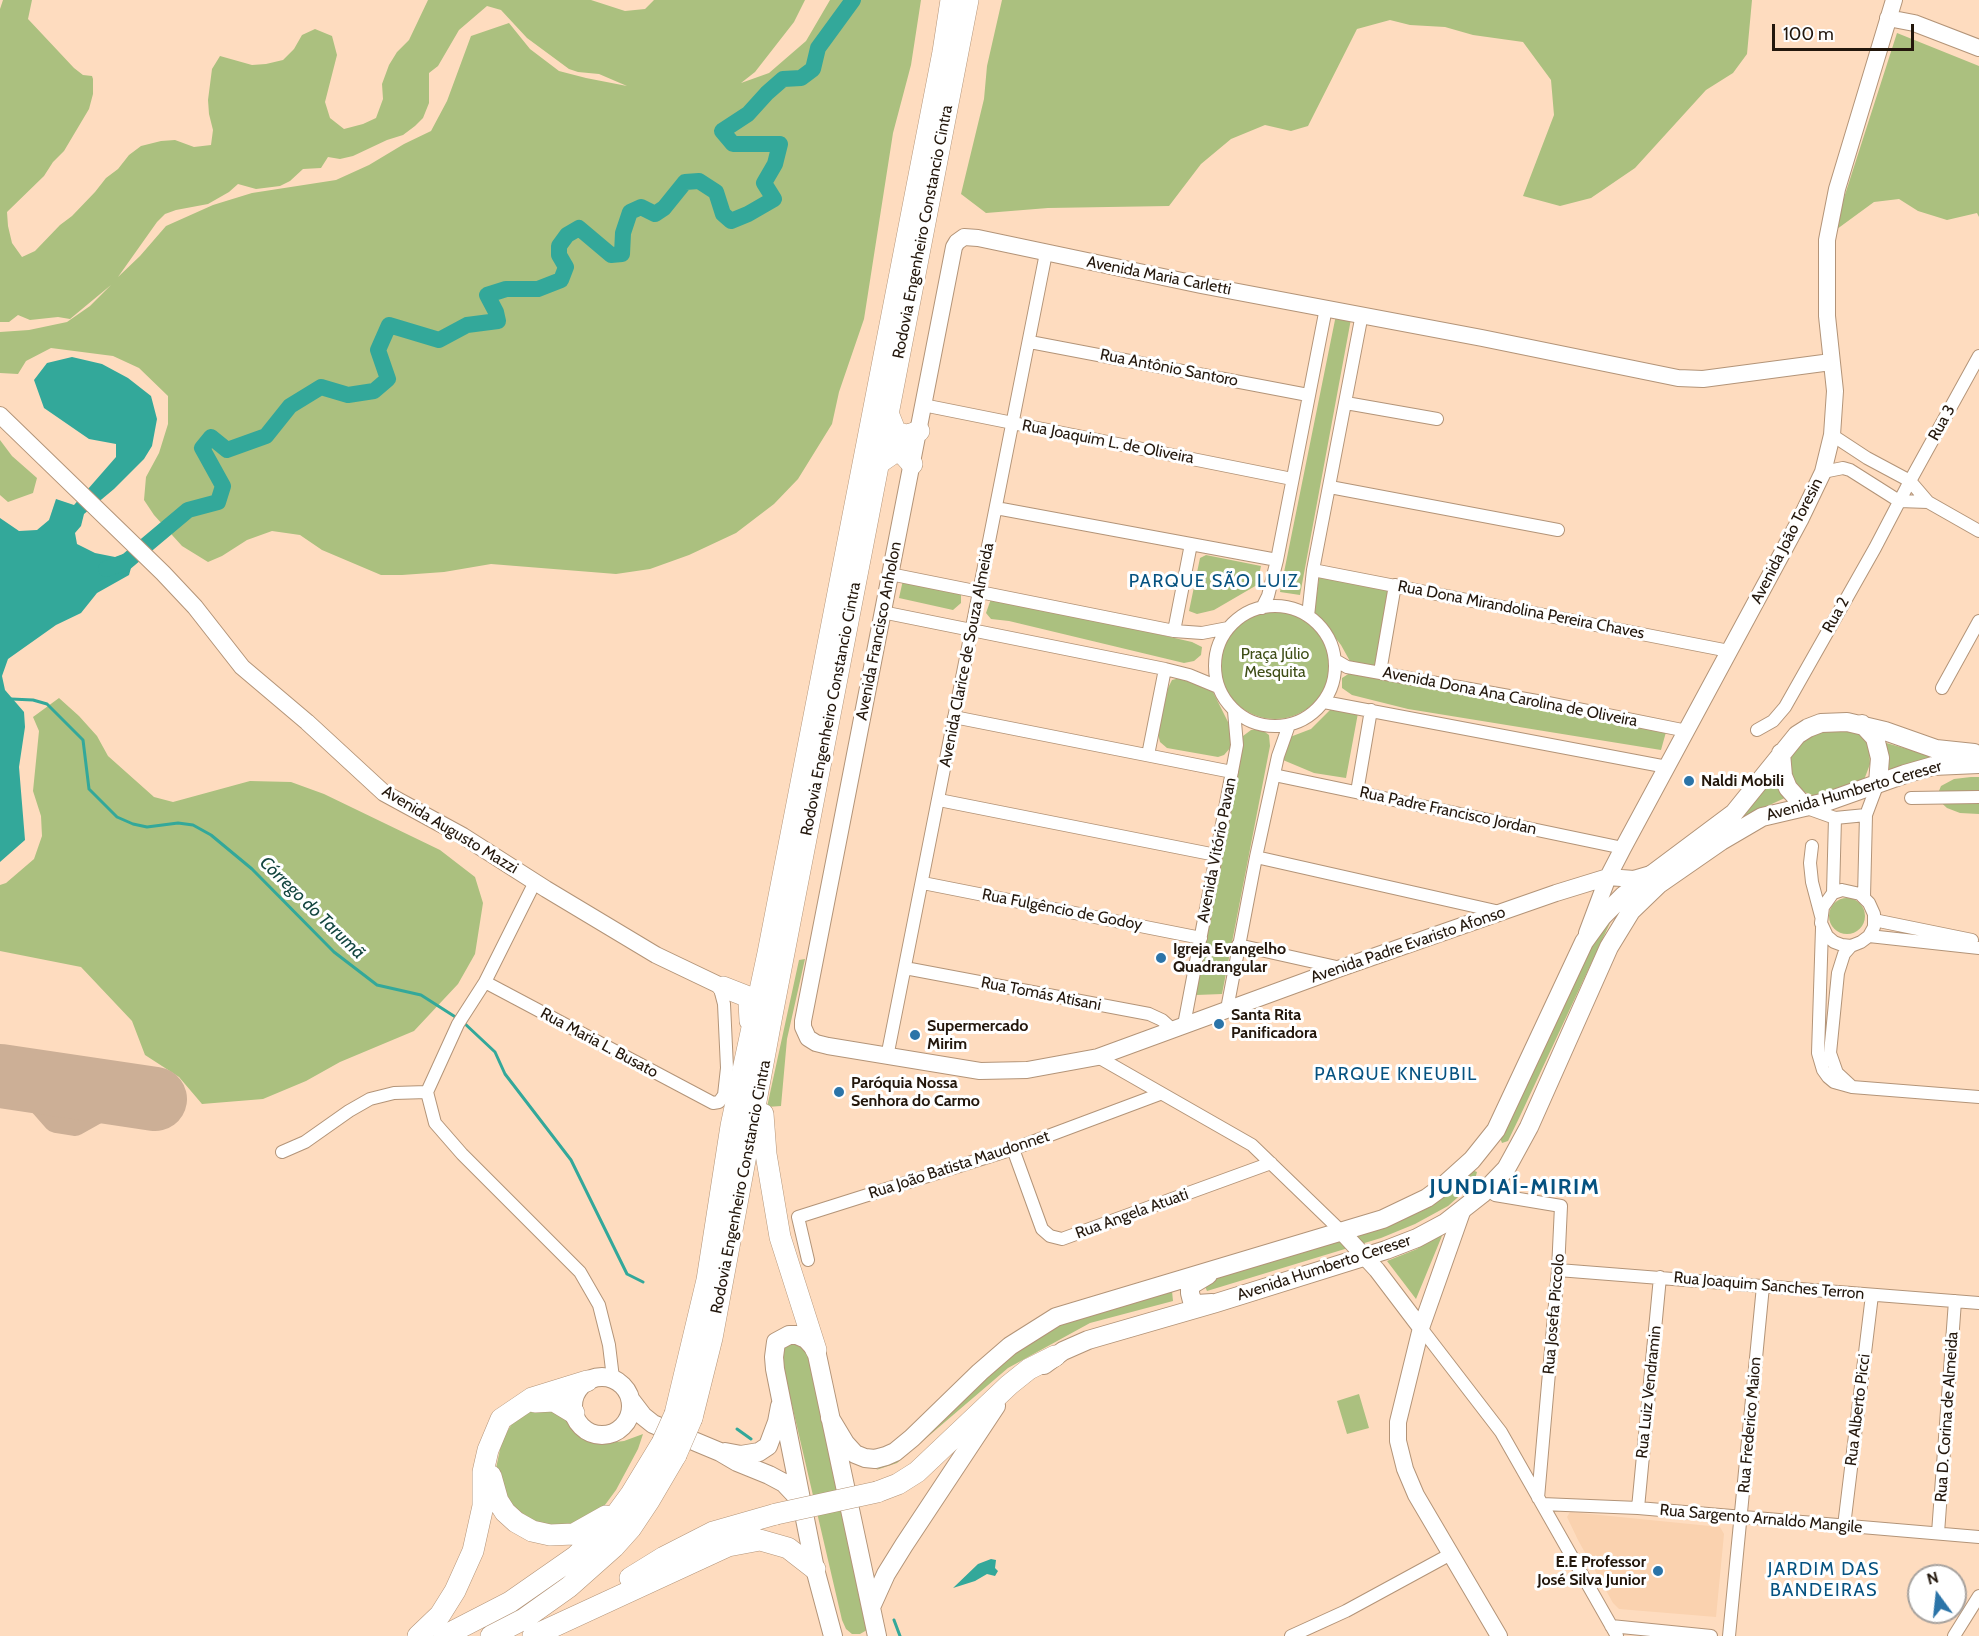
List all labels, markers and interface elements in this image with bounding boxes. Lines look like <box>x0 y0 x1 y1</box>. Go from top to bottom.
scale bar <box>1775 12 1918 50</box>
text: 100 m <box>1783 23 1834 45</box>
street label: Rodovia Engenheiro Constancio Cintra <box>889 103 957 361</box>
street label: Avenida Maria Carletti <box>1085 253 1233 299</box>
street label: Rua Antônio Santoro <box>1098 345 1240 391</box>
street label: Rua 3 <box>1924 402 1960 444</box>
street label: Rua Joaquim L. de Oliveira <box>1020 416 1196 468</box>
street label: Avenida João Toresin <box>1747 475 1827 607</box>
street label: Avenida Francisco Anholon <box>852 540 906 722</box>
street label: Avenida Clarice de Souza Almeida <box>936 541 998 769</box>
district label: PARQUE SÃO LUIZ <box>1129 571 1299 593</box>
street label: Rua Dona Mirandolina Pereira Chaves <box>1396 577 1646 643</box>
street label: Rodovia Engenheiro Constancio Cintra <box>797 580 865 838</box>
street label: Rua 2 <box>1819 594 1853 636</box>
park label: Praça Júlio Mesquita <box>1241 644 1309 682</box>
street label: Avenida Dona Ana Carolina de Oliveira <box>1381 663 1639 731</box>
street label: Avenida Humberto Cereser <box>1764 757 1944 825</box>
place label: Naldi Mobili <box>1701 771 1784 791</box>
marker: Naldi Mobili <box>1682 774 1696 788</box>
street label: Avenida Vitório Pavan <box>1194 776 1240 924</box>
street label: Avenida Augusto Mazzi <box>378 782 522 878</box>
street label: Rua Padre Francisco Jordan <box>1358 783 1538 839</box>
water label: Córrego do Tarumã <box>255 852 369 964</box>
street label: Rua Fulgêncio de Godoy <box>980 885 1144 935</box>
street label: Avenida Padre Evaristo Afonso <box>1308 903 1508 987</box>
place label: Igreja Evangelho Quadrangular <box>1173 939 1286 977</box>
marker: Igreja Evangelho Quadrangular <box>1154 951 1168 965</box>
street label: Rua Tomás Atisani <box>979 973 1103 1015</box>
street label: Rua Maria L. Busato <box>537 1004 661 1082</box>
place label: Santa Rita Panificadora <box>1231 1005 1317 1043</box>
place label: Supermercado Mirim <box>927 1016 1028 1054</box>
marker: Santa Rita Panificadora <box>1212 1017 1226 1031</box>
marker: Supermercado Mirim <box>908 1028 922 1042</box>
street label: Rodovia Engenheiro Constancio Cintra <box>707 1058 775 1316</box>
district label: PARQUE KNEUBIL <box>1314 1064 1478 1086</box>
place label: Paróquia Nossa Senhora do Carmo <box>851 1073 980 1111</box>
marker: Paróquia Nossa Senhora do Carmo <box>832 1085 846 1099</box>
street label: Rua João Batista Maudonnet <box>866 1127 1052 1203</box>
district label: JUNDIAÍ-MIRIM <box>1430 1175 1600 1201</box>
street label: Rua Angela Atuati <box>1073 1185 1191 1243</box>
street label: Avenida Humberto Cereser <box>1235 1231 1413 1305</box>
street label: Rua Josefa Piccolo <box>1539 1253 1569 1375</box>
street label: Rua Joaquim Sanches Terron <box>1673 1268 1865 1304</box>
street label: Rua Luiz Vendramin <box>1632 1324 1666 1460</box>
street label: Rua D. Corina de Almeida <box>1931 1331 1963 1503</box>
street label: Rua Alberto Picci <box>1842 1353 1874 1467</box>
street label: Rua Frederico Maion <box>1734 1356 1766 1494</box>
street label: Rua Sargento Arnaldo Mangile <box>1659 1501 1863 1537</box>
place label: E.E Professor José Silva Junior <box>1537 1552 1646 1590</box>
district label: JARDIM DAS BANDEIRAS <box>1768 1559 1880 1602</box>
marker: E.E Professor José Silva Junior <box>1651 1564 1665 1578</box>
north arrow <box>1907 1564 1967 1624</box>
text: N <box>1925 1567 1941 1589</box>

